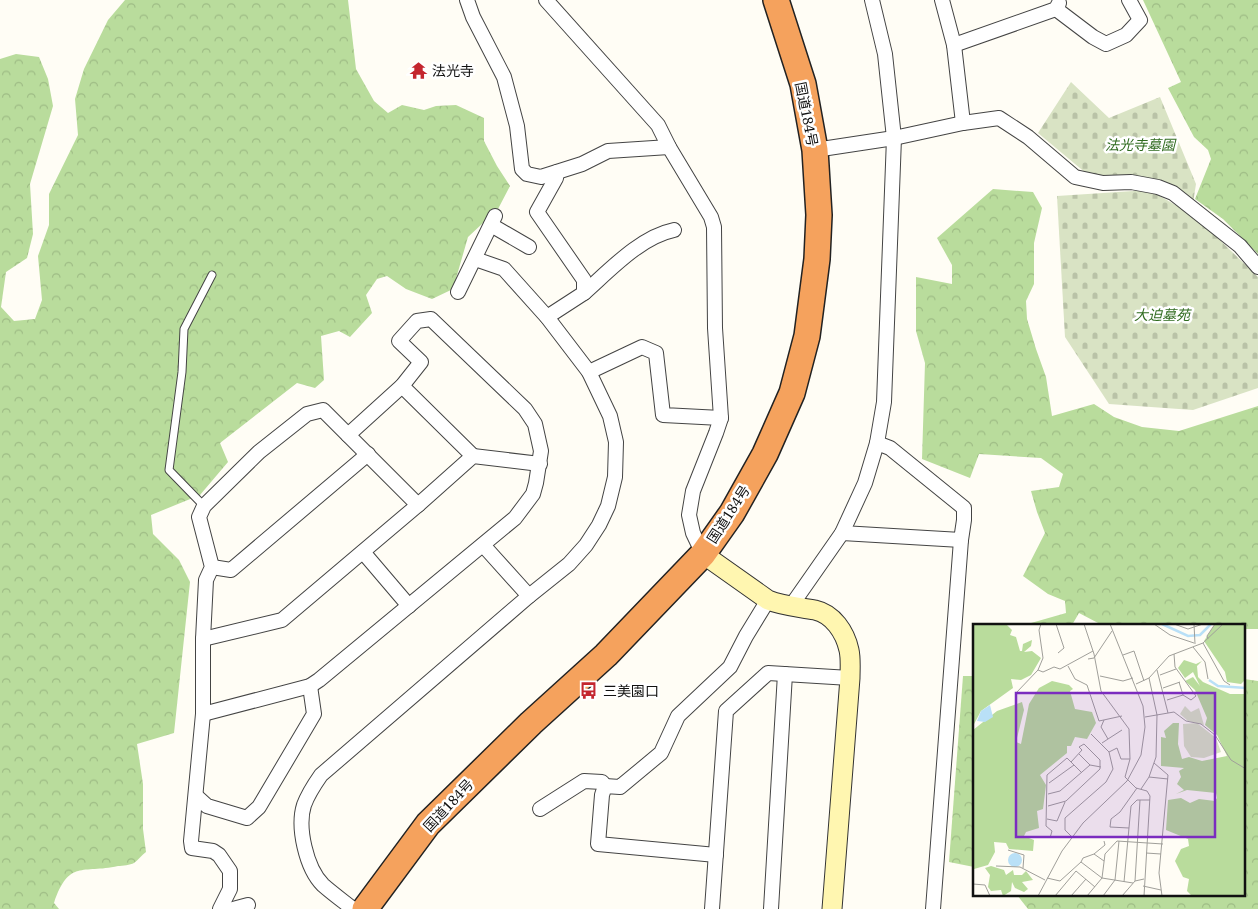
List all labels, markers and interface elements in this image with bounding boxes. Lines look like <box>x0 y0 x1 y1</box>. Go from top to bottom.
temple icon: 法光寺 <box>408 60 428 80</box>
place label: 法光寺 <box>432 61 474 80</box>
street label: 国道184号 <box>791 80 823 148</box>
park label: 法光寺墓園 <box>1105 135 1177 154</box>
park label: 大迫墓苑 <box>1134 305 1192 324</box>
street label: 国道184号 <box>702 481 754 547</box>
inset map <box>973 624 1246 896</box>
bus stop icon: 三美園口 <box>579 680 599 700</box>
place label: 三美園口 <box>603 681 659 700</box>
street label: 国道184号 <box>419 775 477 835</box>

